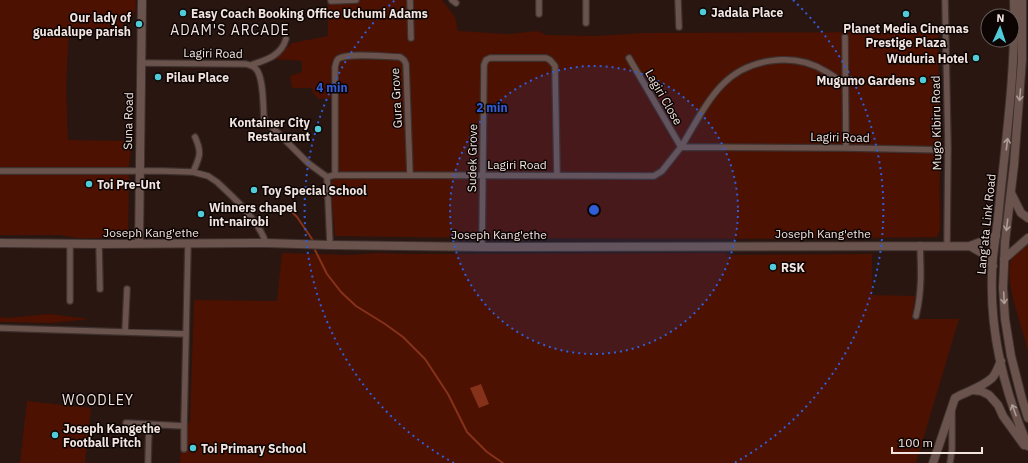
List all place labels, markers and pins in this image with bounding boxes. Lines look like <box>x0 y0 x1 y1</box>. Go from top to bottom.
place label: Jadala Place <box>711 5 783 20</box>
place label: Easy Coach Booking Office Uchumi Adams <box>191 6 428 21</box>
marker: Jadala Place <box>698 7 708 17</box>
marker: Easy Coach Booking Office Uchumi Adams <box>178 8 188 18</box>
marker: Planet Media Cinemas Prestige Plaza <box>901 9 911 19</box>
place label: Our lady of guadalupe parish <box>33 10 132 39</box>
marker: Our lady of guadalupe parish <box>134 19 144 29</box>
place label: Planet Media Cinemas Prestige Plaza <box>843 21 969 50</box>
place label: Wuduria Hotel <box>887 51 968 66</box>
marker: Wuduria Hotel <box>971 53 981 63</box>
place label: Pilau Place <box>166 70 229 85</box>
marker: Pilau Place <box>153 72 163 82</box>
place label: Mugumo Gardens <box>816 73 915 88</box>
marker: Mugumo Gardens <box>918 75 928 85</box>
place label: Kontainer City Restaurant <box>229 115 311 144</box>
marker: Kontainer City Restaurant <box>313 124 323 134</box>
place label: Toi Pre-Unt <box>97 177 161 192</box>
marker: Toi Pre-Unt <box>84 179 94 189</box>
place label: Toy Special School <box>262 183 367 198</box>
marker: Toy Special School <box>249 185 259 195</box>
place label: Winners chapel int-nairobi <box>209 200 297 229</box>
centre of rings <box>587 203 601 217</box>
marker: Winners chapel int-nairobi <box>196 209 206 219</box>
place label: RSK <box>781 260 806 275</box>
marker: RSK <box>768 262 778 272</box>
place label: Joseph Kangethe Football Pitch <box>63 421 161 450</box>
marker: Joseph Kangethe Football Pitch <box>50 430 60 440</box>
place label: Toi Primary School <box>201 441 306 456</box>
marker: Toi Primary School <box>188 443 198 453</box>

